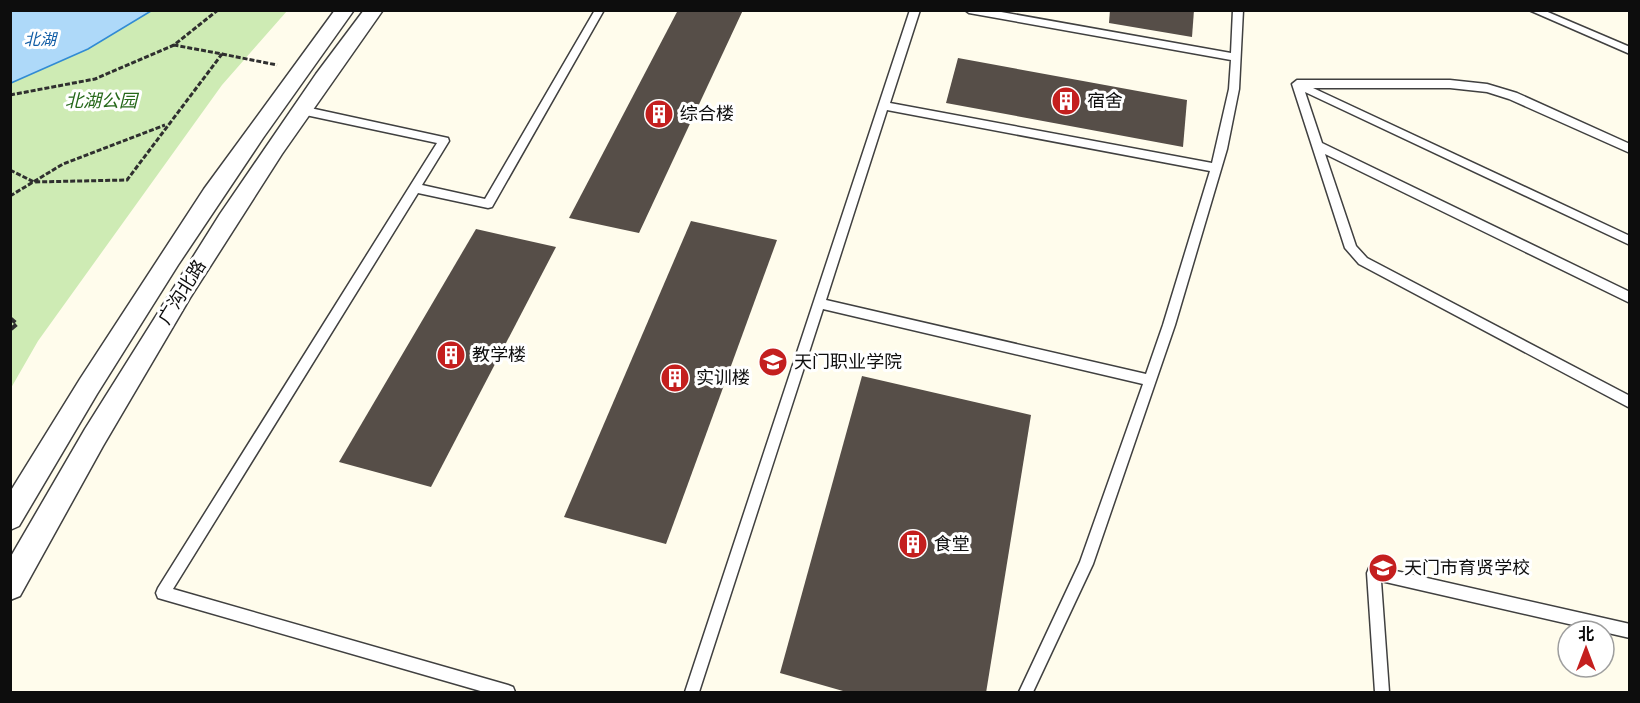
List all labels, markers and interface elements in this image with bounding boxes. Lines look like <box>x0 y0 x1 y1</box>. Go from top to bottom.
water label: 北湖 <box>24 30 59 49</box>
building icon: 宿舍 <box>1050 85 1082 117</box>
park label: 北湖公园 <box>65 90 140 112</box>
place label: 宿舍 <box>1087 90 1123 112</box>
building icon: 综合楼 <box>643 98 675 130</box>
place label: 综合楼 <box>680 103 734 125</box>
street label: 广沟北路 <box>154 256 210 328</box>
building icon: 教学楼 <box>435 339 467 371</box>
place label: 教学楼 <box>472 344 526 366</box>
school or university icon: 天门职业学院 <box>757 346 789 378</box>
place label: 天门职业学院 <box>794 351 902 373</box>
building icon: 实训楼 <box>659 362 691 394</box>
place label: 实训楼 <box>696 367 750 389</box>
building icon: 食堂 <box>897 528 929 560</box>
place label: 食堂 <box>934 533 970 555</box>
school or university icon: 天门市育贤学校 <box>1367 552 1399 584</box>
place label: 天门市育贤学校 <box>1404 557 1530 579</box>
north arrow <box>1556 619 1616 679</box>
text: 北 <box>1578 625 1594 644</box>

